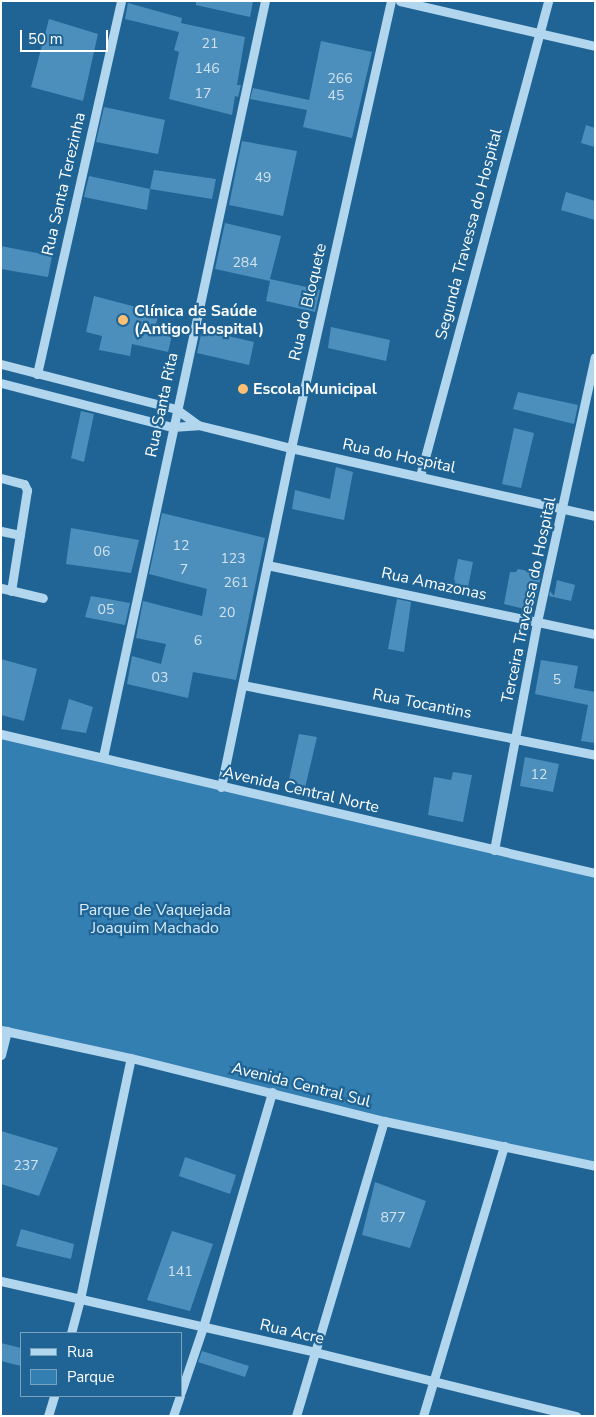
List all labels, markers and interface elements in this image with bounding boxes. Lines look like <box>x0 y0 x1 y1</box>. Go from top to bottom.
scale bar <box>22 20 110 52</box>
text: 50 m <box>28 29 63 49</box>
house number: 21 <box>202 36 218 52</box>
house number: 146 <box>194 61 220 77</box>
house number: 266 <box>327 71 353 87</box>
house number: 17 <box>195 86 211 102</box>
house number: 45 <box>328 88 344 104</box>
street label: Rua Santa Terezinha <box>38 110 90 258</box>
street label: Segunda Travessa do Hospital <box>432 126 506 342</box>
house number: 49 <box>255 170 271 186</box>
street label: Rua do Bloquete <box>285 241 331 363</box>
house number: 284 <box>232 255 258 271</box>
place label: Clínica de Saúde (Antigo Hospital) <box>134 301 264 339</box>
marker: Clínica de Saúde (Antigo Hospital) <box>116 313 130 327</box>
street label: Rua Santa Rita <box>142 351 182 459</box>
place label: Escola Municipal <box>253 379 377 399</box>
marker: Escola Municipal <box>237 383 249 395</box>
street label: Rua do Hospital <box>341 435 457 477</box>
street label: Terceira Travessa do Hospital <box>498 495 560 705</box>
house number: 12 <box>173 538 189 554</box>
house number: 06 <box>94 544 110 560</box>
house number: 123 <box>220 551 246 567</box>
house number: 7 <box>180 562 188 578</box>
street label: Rua Amazonas <box>379 563 489 605</box>
house number: 261 <box>223 575 249 591</box>
house number: 05 <box>98 602 114 618</box>
house number: 20 <box>219 605 235 621</box>
house number: 6 <box>194 633 202 649</box>
house number: 03 <box>152 670 168 686</box>
house number: 5 <box>553 672 561 688</box>
street label: Rua Tocantins <box>371 685 473 723</box>
street label: Avenida Central Norte <box>221 763 381 817</box>
house number: 12 <box>531 767 547 783</box>
park label: Parque de Vaquejada Joaquim Machado <box>79 900 231 938</box>
street label: Avenida Central Sul <box>230 1058 372 1112</box>
house number: 237 <box>13 1158 39 1174</box>
house number: 877 <box>380 1210 406 1226</box>
house number: 141 <box>167 1264 193 1280</box>
street label: Rua Acre <box>258 1315 326 1349</box>
legend <box>20 1332 182 1397</box>
text: Rua <box>67 1342 93 1362</box>
text: Parque <box>67 1367 115 1387</box>

